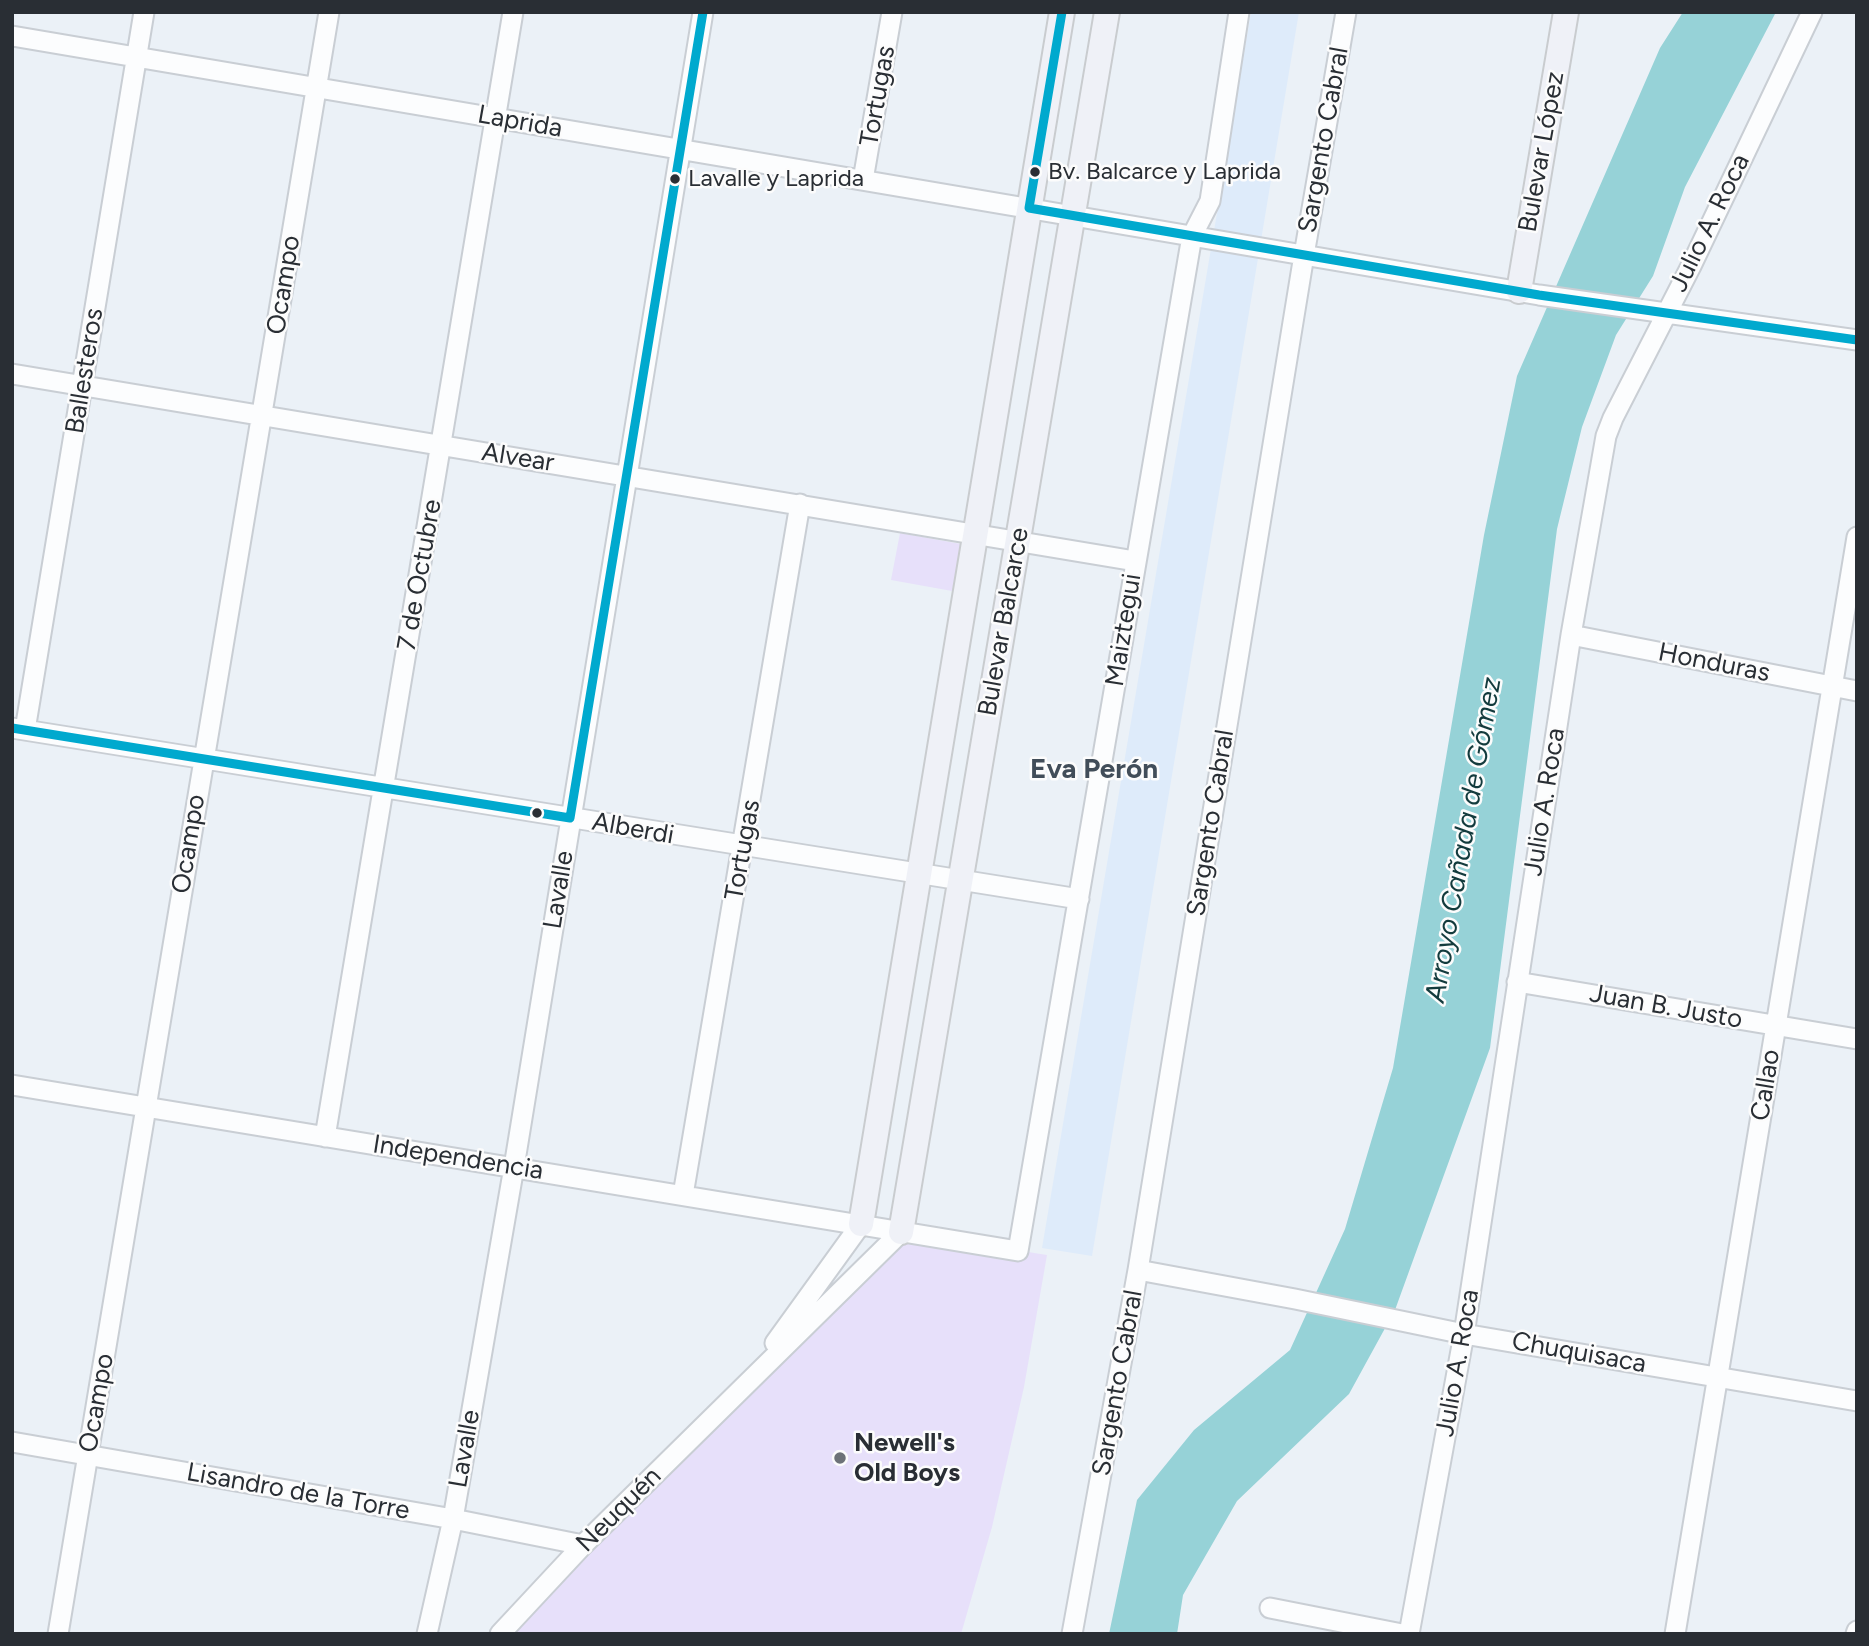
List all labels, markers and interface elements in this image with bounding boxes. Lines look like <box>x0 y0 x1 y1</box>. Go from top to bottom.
street label: Tortugas <box>854 43 902 149</box>
street label: Sargento Cabral <box>1292 45 1356 235</box>
street label: Bulevar López <box>1513 69 1571 235</box>
street label: Laprida <box>475 99 565 145</box>
street label: Julio A. Roca <box>1663 149 1757 297</box>
place label: Bv. Balcarce y Laprida <box>1048 158 1281 186</box>
place label: Lavalle y Laprida <box>688 165 864 193</box>
marker: Bv. Balcarce y Laprida <box>1028 165 1042 179</box>
marker: Lavalle y Laprida <box>668 172 682 186</box>
street label: Ocampo <box>261 233 307 337</box>
street label: Ballesteros <box>60 306 110 436</box>
street label: Alvear <box>480 437 556 479</box>
street label: 7 de Octubre <box>391 497 449 653</box>
street label: Bulevar Balcarce <box>972 525 1036 719</box>
street label: Maiztegui <box>1100 571 1148 689</box>
street label: Honduras <box>1656 637 1772 689</box>
water label: Arroyo Cañada de Gómez <box>1419 675 1509 1005</box>
street label: Julio A. Roca <box>1518 726 1572 878</box>
street label: Sargento Cabral <box>1181 728 1241 918</box>
district label: Eva Perón <box>1030 753 1158 787</box>
street label: Ocampo <box>166 792 212 896</box>
street label: Tortugas <box>719 797 767 903</box>
unlabelled marker <box>530 806 544 820</box>
street label: Alberdi <box>590 806 676 852</box>
street label: Lavalle <box>537 849 581 931</box>
street label: Juan B. Justo <box>1587 978 1745 1036</box>
street label: Callao <box>1745 1047 1787 1123</box>
street label: Independencia <box>370 1129 546 1187</box>
street label: Julio A. Roca <box>1430 1287 1486 1439</box>
street label: Sargento Cabral <box>1086 1288 1150 1478</box>
street label: Chuquisaca <box>1509 1326 1649 1380</box>
street label: Ocampo <box>73 1351 121 1455</box>
street label: Lavalle <box>443 1408 487 1490</box>
place label: Newell's Old Boys <box>854 1427 960 1488</box>
marker: Newell's Old Boys <box>832 1450 848 1466</box>
street label: Lisandro de la Torre <box>184 1457 412 1527</box>
street label: Neuquén <box>570 1461 668 1559</box>

